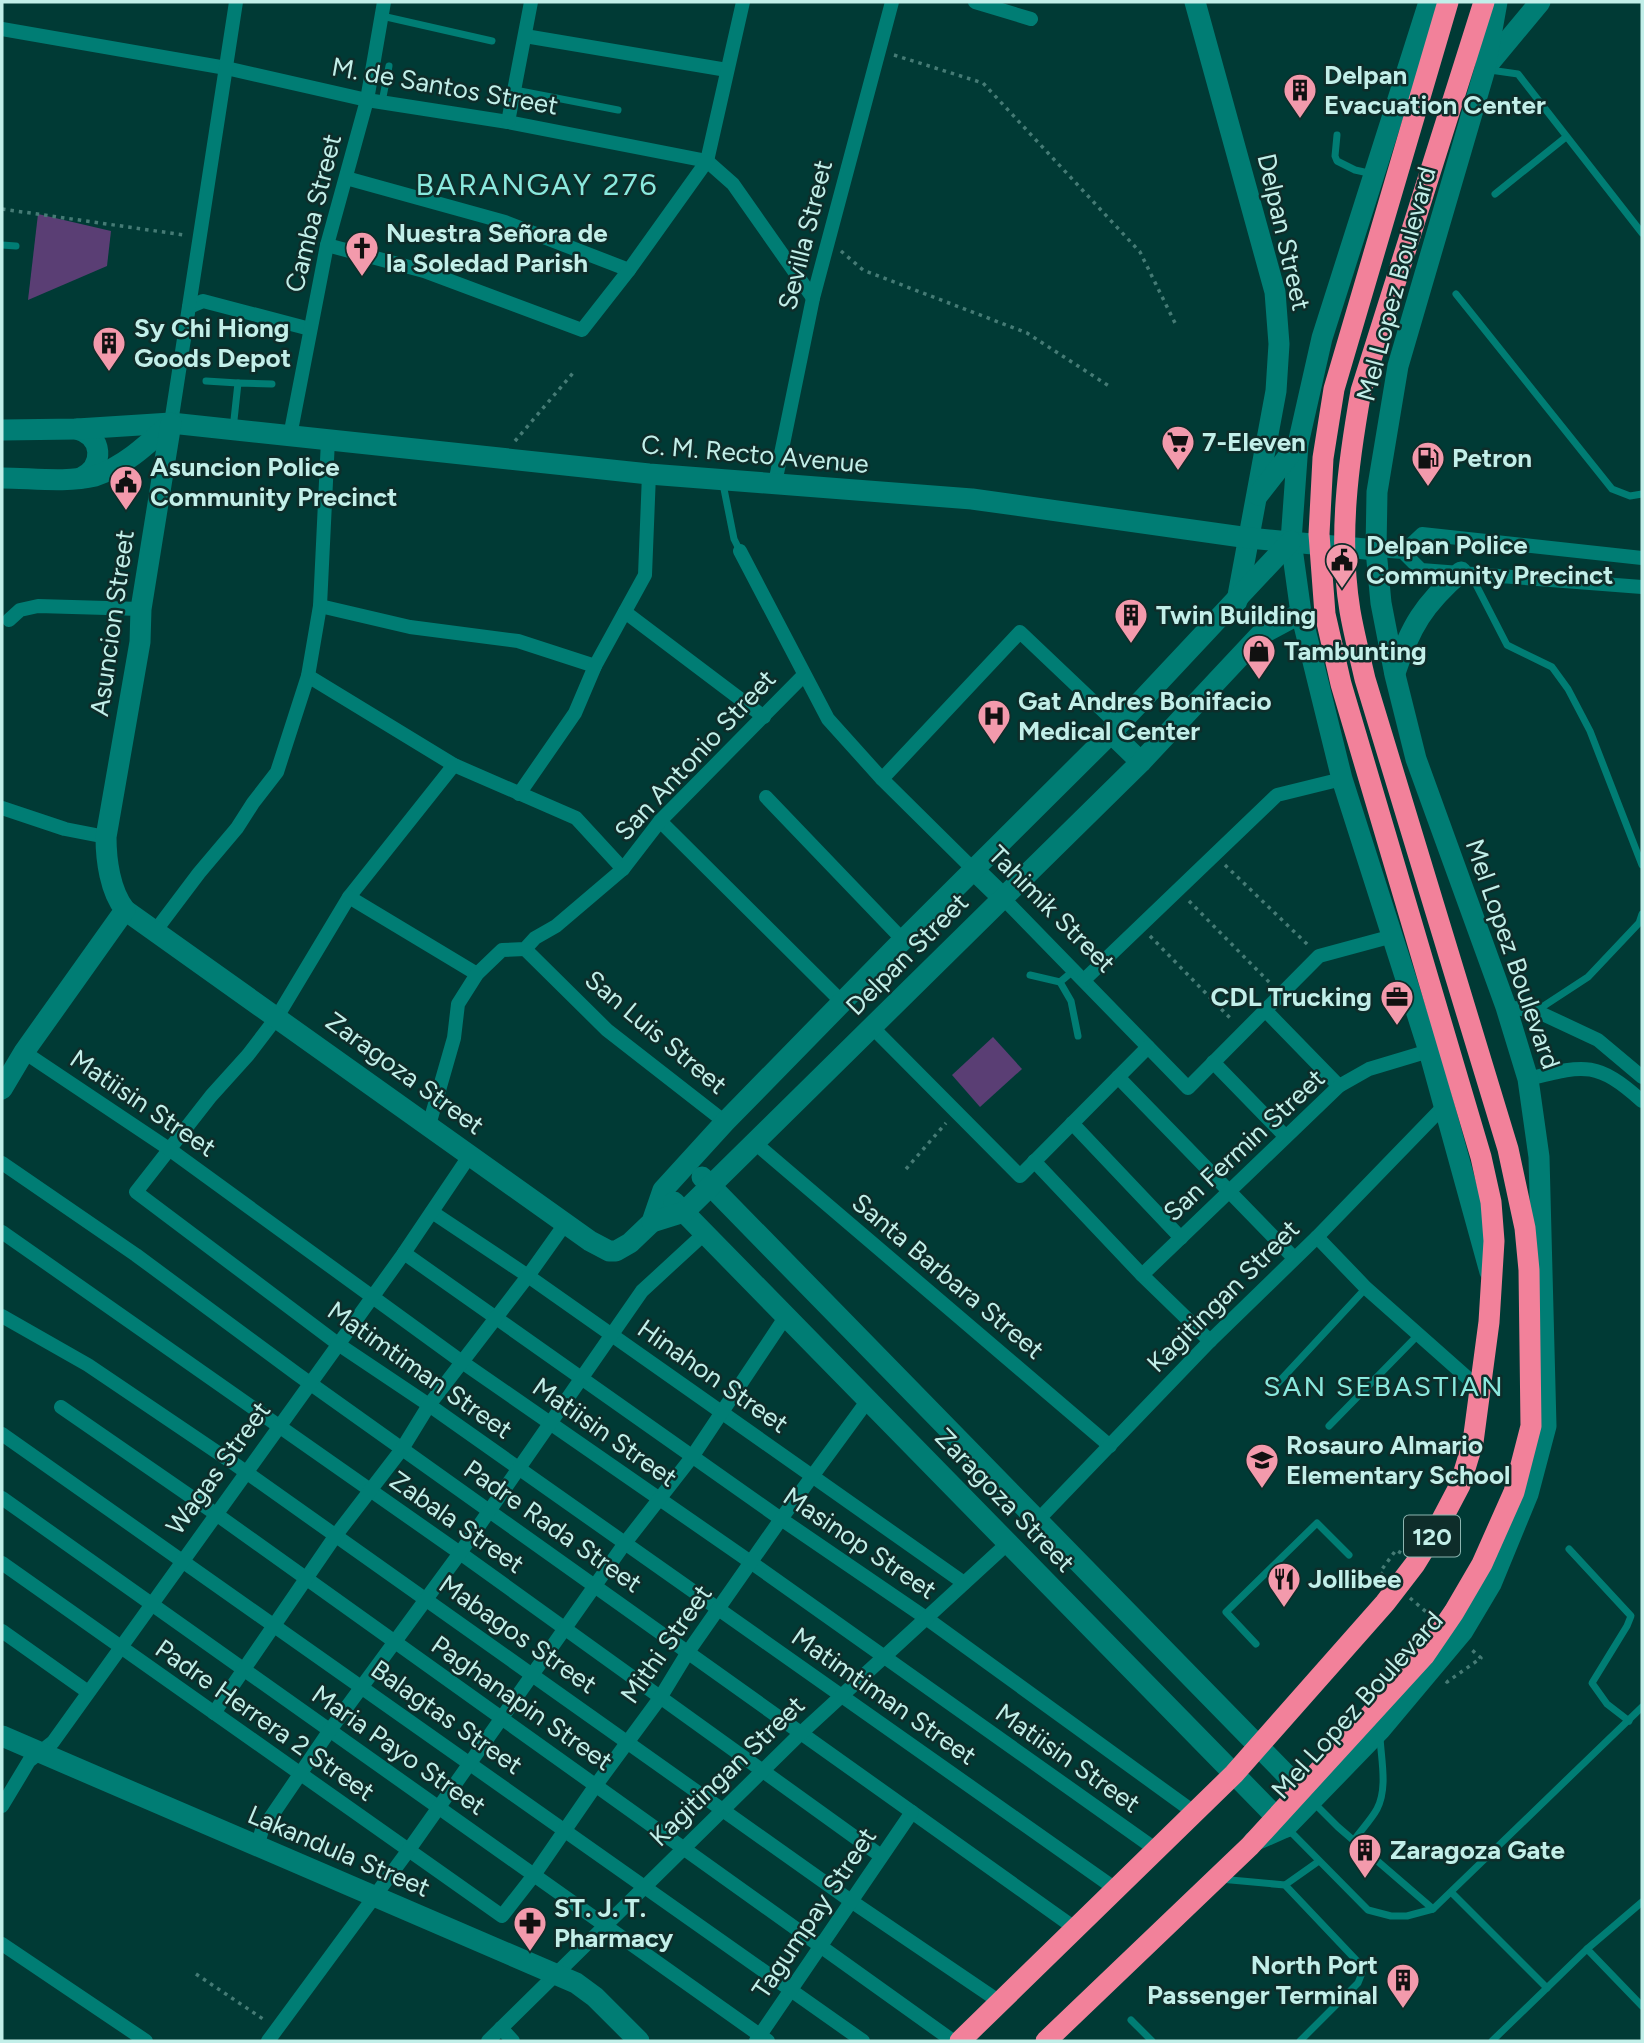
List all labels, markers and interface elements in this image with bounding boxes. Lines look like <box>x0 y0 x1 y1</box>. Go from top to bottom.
street label: M. de Santos Street <box>329 50 561 122</box>
place label: Delpan Evacuation Center <box>1324 59 1546 121</box>
building icon: Delpan Evacuation Center <box>1281 71 1319 120</box>
street label: Camba Street <box>278 130 348 295</box>
street label: Delpan Street <box>1250 150 1318 314</box>
street label: Sevilla Street <box>771 157 839 313</box>
street label: Mel Lopez Boulevard <box>1349 163 1443 405</box>
district label: BARANGAY 276 <box>416 166 659 203</box>
place label: Nuestra Señora de la Soledad Parish <box>386 217 608 279</box>
church icon: Nuestra Señora de la Soledad Parish <box>343 229 381 278</box>
place label: Sy Chi Hiong Goods Depot <box>134 312 291 374</box>
building icon: Sy Chi Hiong Goods Depot <box>90 324 128 373</box>
supermarket icon: 7-Eleven <box>1159 423 1197 472</box>
place label: 7-Eleven <box>1202 426 1306 458</box>
street label: C. M. Recto Avenue <box>640 428 870 480</box>
fuel station icon: Petron <box>1409 439 1447 488</box>
place label: Petron <box>1452 442 1532 474</box>
place label: Asuncion Police Community Precinct <box>150 451 398 513</box>
public building icon: Asuncion Police Community Precinct <box>107 463 145 512</box>
street label: Asuncion Street <box>83 528 141 718</box>
place label: Delpan Police Community Precinct <box>1366 529 1614 591</box>
public building icon: Delpan Police Community Precinct <box>1323 541 1361 590</box>
building icon: Twin Building <box>1112 596 1150 645</box>
place label: Twin Building <box>1156 599 1316 631</box>
shop icon: Tambunting <box>1240 632 1278 681</box>
place label: Tambunting <box>1284 635 1427 667</box>
street label: San Antonio Street <box>608 663 783 847</box>
place label: Gat Andres Bonifacio Medical Center <box>1018 685 1272 747</box>
hospital icon: Gat Andres Bonifacio Medical Center <box>975 697 1013 746</box>
street label: Mel Lopez Boulevard <box>1459 835 1567 1073</box>
street label: Tahimik Street <box>982 839 1122 979</box>
street label: Delpan Street <box>839 886 975 1022</box>
street label: San Luis Street <box>578 963 734 1101</box>
office icon: CDL Trucking <box>1378 978 1416 1027</box>
place label: CDL Trucking <box>1211 981 1372 1013</box>
street label: Zaragoza Street <box>320 1005 490 1141</box>
street label: Matiisin Street <box>64 1042 222 1164</box>
street label: San Fermin Street <box>1157 1062 1331 1228</box>
street label: Santa Barbara Street <box>845 1186 1051 1366</box>
street label: Kagitingan Street <box>1140 1213 1306 1379</box>
street label: Matimtiman Street <box>321 1294 519 1446</box>
street label: Hinahon Street <box>631 1312 795 1440</box>
district label: SAN SEBASTIAN <box>1263 1369 1505 1403</box>
street label: Matiisin Street <box>527 1370 684 1494</box>
street label: Wagas Street <box>159 1395 277 1541</box>
street label: Zaragoza Street <box>928 1421 1082 1579</box>
place label: Rosauro Almario Elementary School <box>1286 1429 1510 1491</box>
school or university icon: Rosauro Almario Elementary School <box>1243 1441 1281 1490</box>
street label: Padre Rada Street <box>458 1453 648 1599</box>
street label: Zabala Street <box>384 1464 530 1580</box>
street label: Masinop Street <box>777 1480 943 1606</box>
road number: 120 <box>1404 1516 1460 1556</box>
restaurant icon: Jollibee <box>1265 1560 1303 1609</box>
place label: Jollibee <box>1308 1563 1401 1595</box>
street label: Mabagos Street <box>433 1568 603 1700</box>
street label: Mithi Street <box>613 1578 719 1710</box>
street label: Mel Lopez Boulevard <box>1264 1605 1450 1805</box>
street label: Matimtiman Street <box>785 1620 983 1772</box>
street label: Paghanapin Street <box>425 1629 619 1778</box>
street label: Padre Herrera 2 Street <box>149 1632 381 1808</box>
street label: Balagtas Street <box>365 1653 529 1781</box>
street label: Maria Payo Street <box>306 1678 492 1822</box>
street label: Kagitingan Street <box>643 1689 811 1853</box>
street label: Matiisin Street <box>990 1696 1147 1820</box>
street label: Lakandula Street <box>243 1798 435 1904</box>
street label: Tagumpay Street <box>745 1821 883 2005</box>
building icon: Zaragoza Gate <box>1346 1831 1384 1880</box>
place label: Zaragoza Gate <box>1390 1834 1565 1866</box>
place label: ST. J. T. Pharmacy <box>554 1892 673 1954</box>
pharmacy icon: ST. J. T. Pharmacy <box>511 1904 549 1953</box>
place label: North Port Passenger Terminal <box>1147 1949 1378 2011</box>
building icon: North Port Passenger Terminal <box>1384 1961 1422 2010</box>

